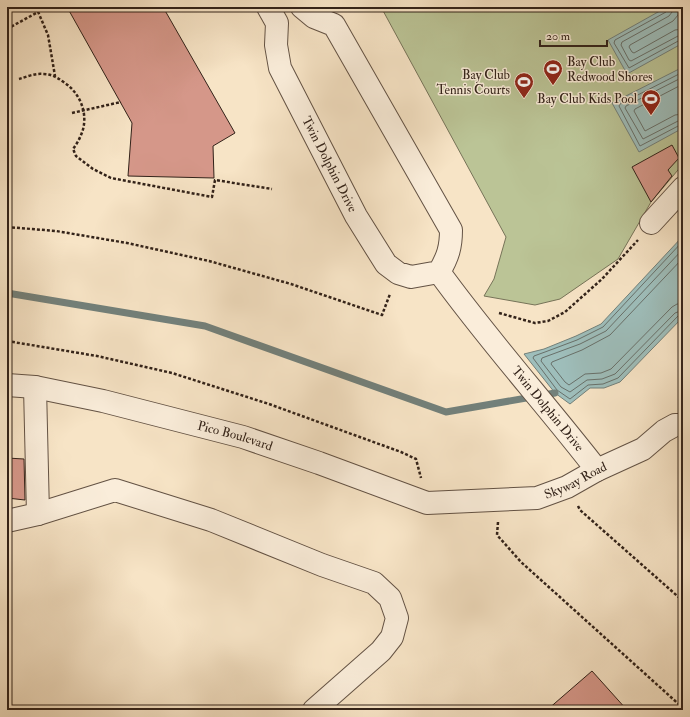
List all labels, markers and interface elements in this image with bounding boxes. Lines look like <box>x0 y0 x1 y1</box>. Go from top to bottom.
scale bar <box>540 22 607 48</box>
text: 20 m <box>546 29 571 44</box>
place label: Bay Club Redwood Shores <box>567 54 653 85</box>
sports icon: Bay Club Redwood Shores <box>542 58 564 86</box>
place label: Bay Club Tennis Courts <box>436 67 511 98</box>
sports icon: Bay Club Tennis Courts <box>513 71 535 99</box>
sports icon: Bay Club Kids Pool <box>640 88 662 116</box>
place label: Bay Club Kids Pool <box>537 91 638 108</box>
street label: Twin Dolphin Drive <box>298 114 361 215</box>
street label: Twin Dolphin Drive <box>508 363 588 455</box>
street label: Pico Boulevard <box>196 418 275 455</box>
street label: Skyway Road <box>542 458 610 503</box>

